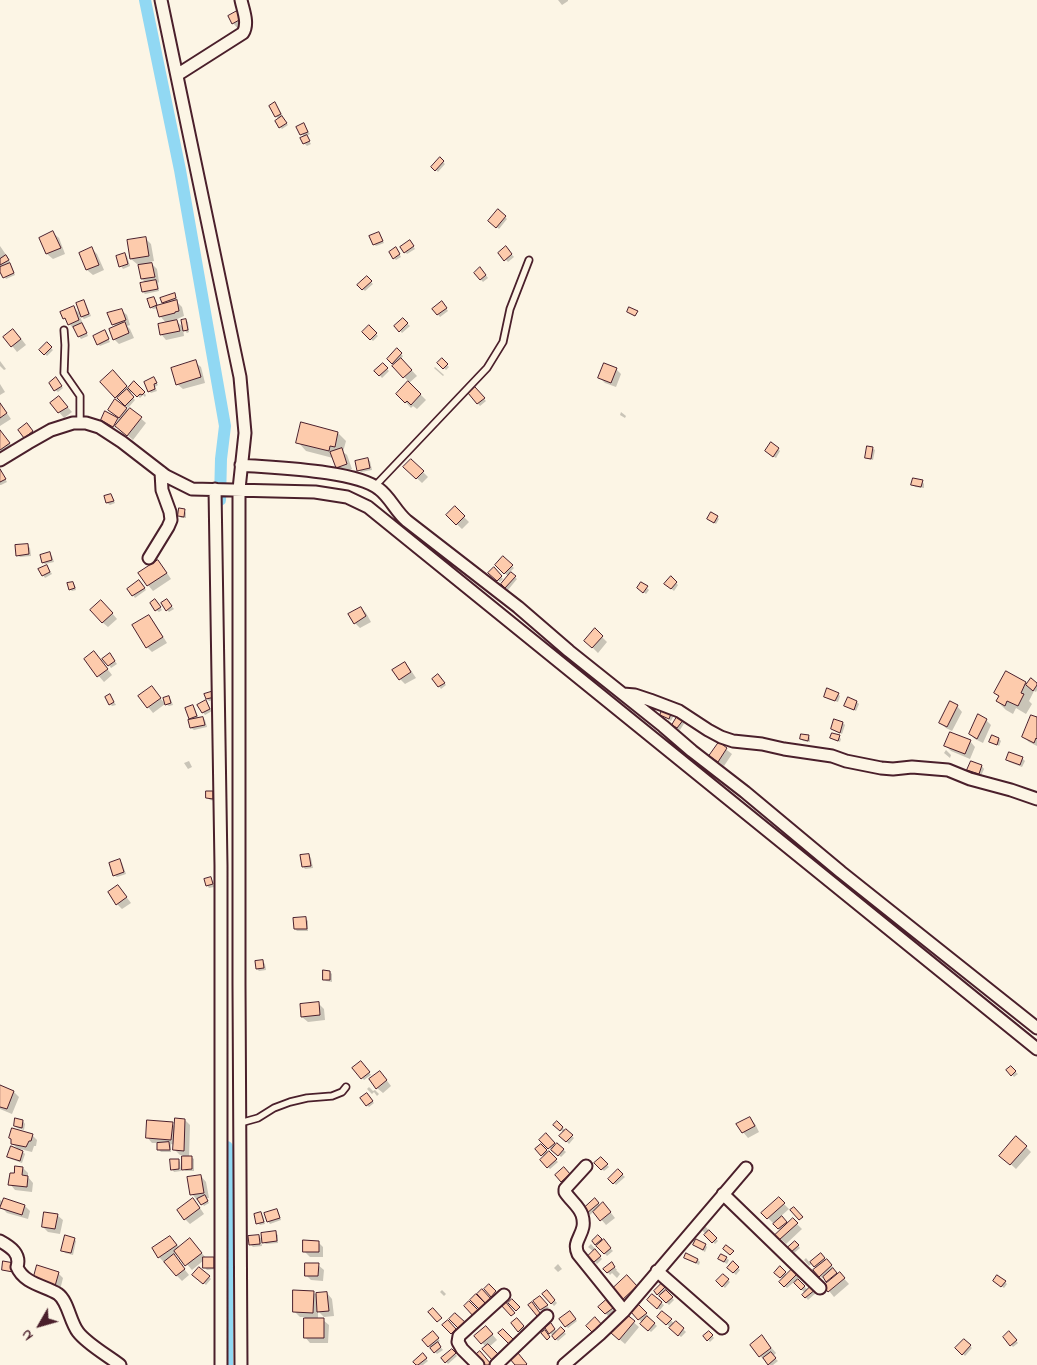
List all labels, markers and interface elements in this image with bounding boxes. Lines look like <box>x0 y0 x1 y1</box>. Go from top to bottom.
north arrow <box>15 1300 65 1350</box>
text: N <box>17 1324 39 1345</box>

